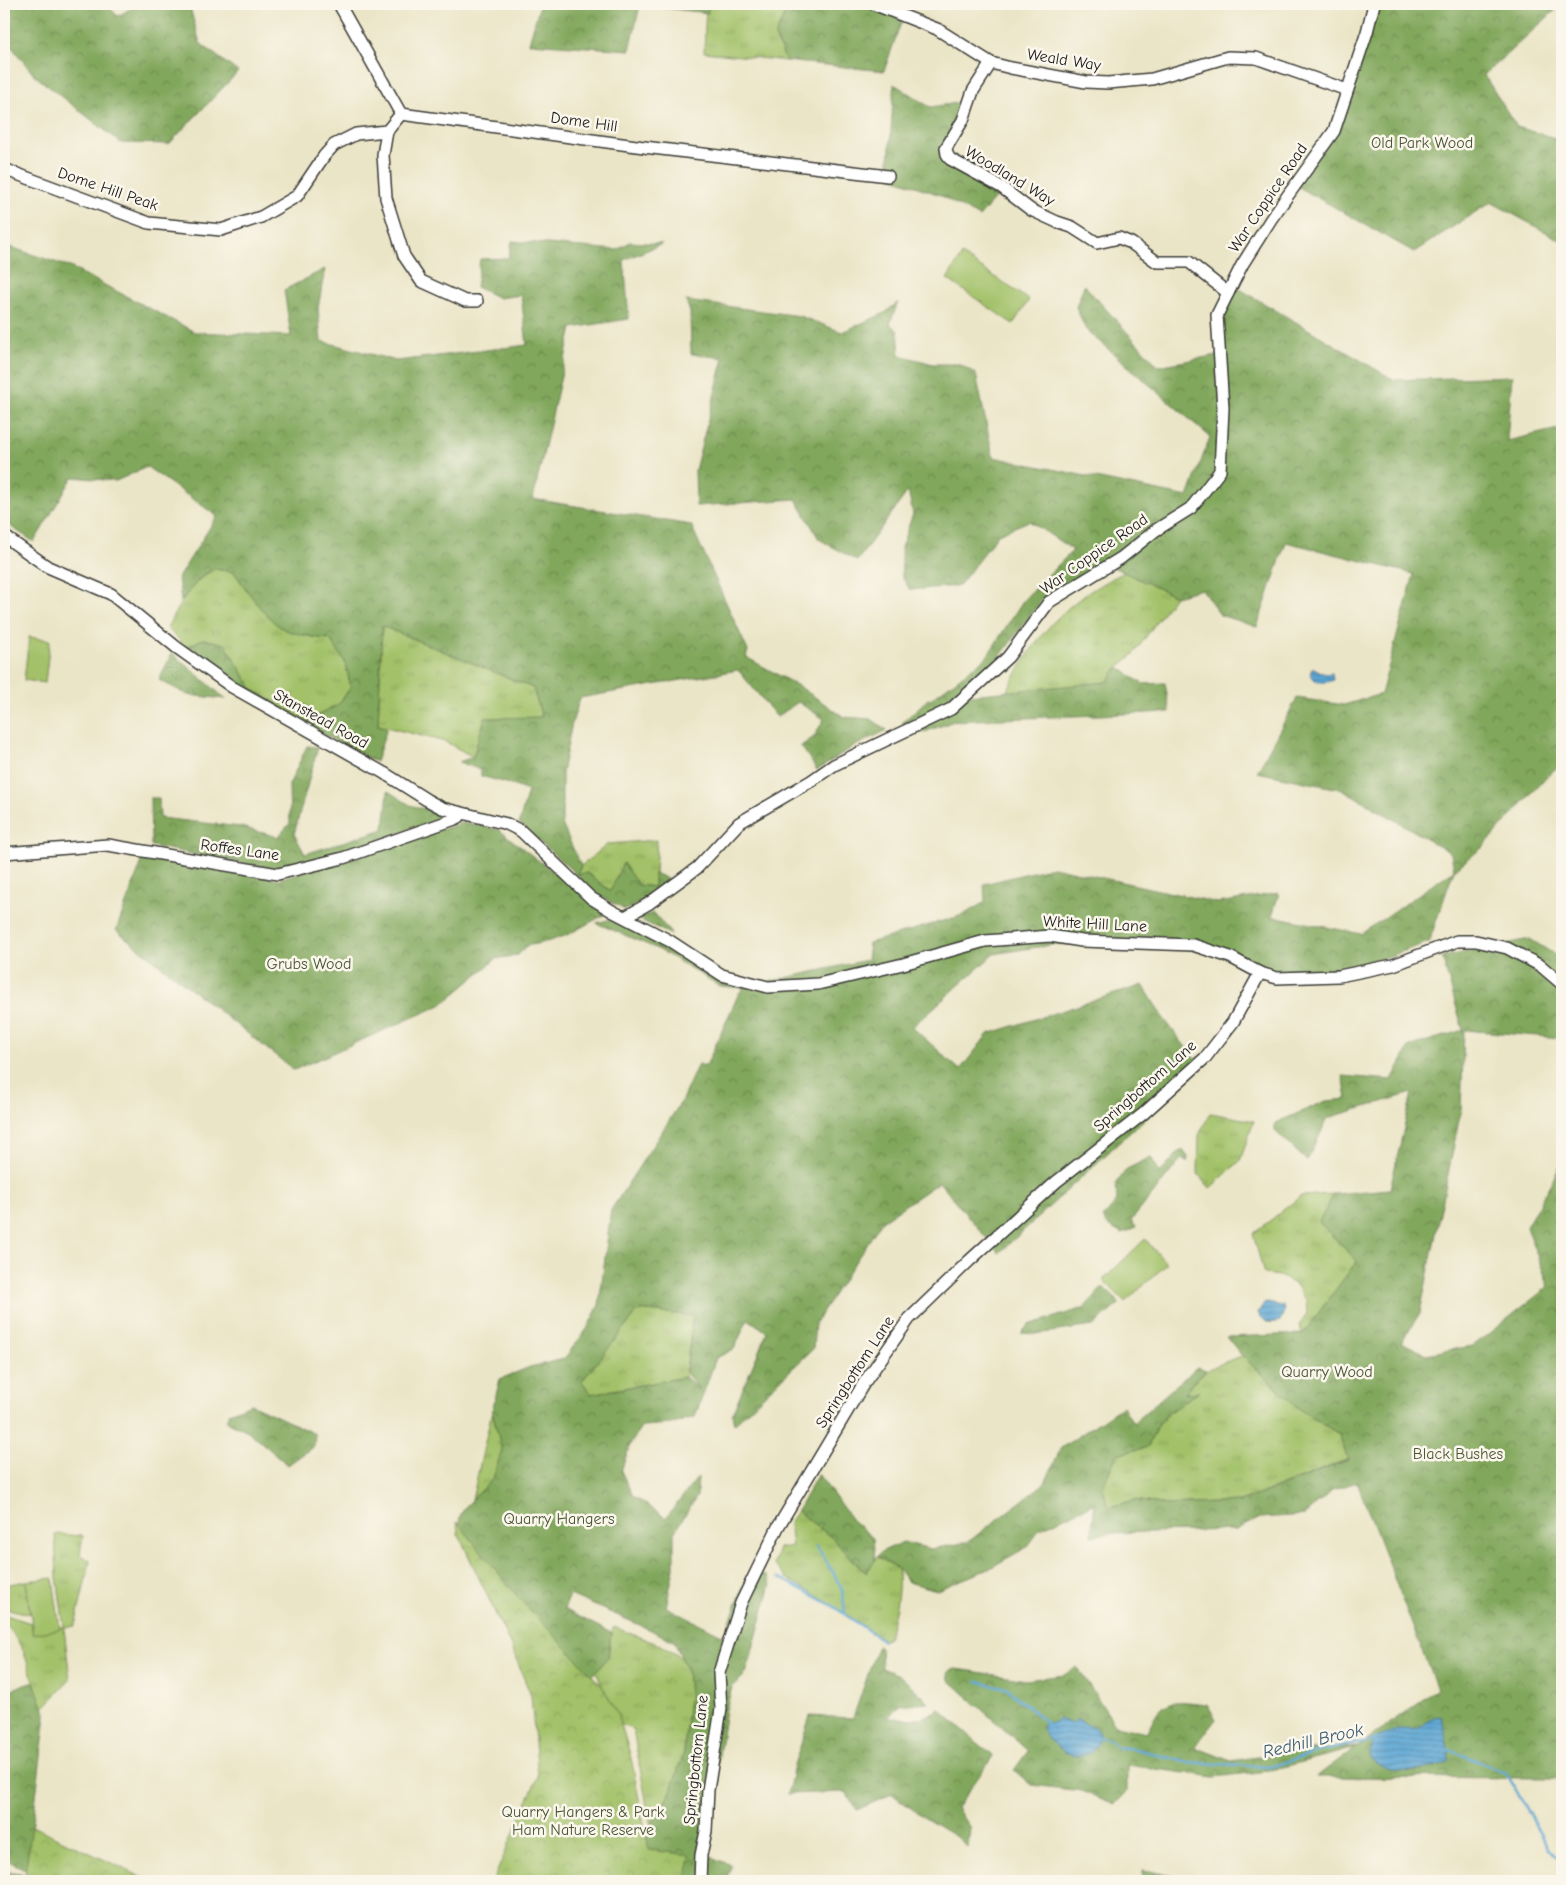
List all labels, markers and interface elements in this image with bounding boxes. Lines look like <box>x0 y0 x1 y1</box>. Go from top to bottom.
street label: Weald Way <box>1026 45 1103 75</box>
street label: Dome Hill <box>549 108 619 136</box>
park label: Old Park Wood <box>1371 134 1473 152</box>
street label: War Coppice Road <box>1225 140 1311 256</box>
street label: Woodland Way <box>962 142 1059 210</box>
street label: Dome Hill Peak <box>55 163 161 215</box>
street label: War Coppice Road <box>1037 510 1151 598</box>
street label: Stanstead Road <box>271 686 371 752</box>
street label: Roffes Lane <box>200 836 280 864</box>
street label: White Hill Lane <box>1043 912 1147 936</box>
park label: Grubs Wood <box>266 955 352 973</box>
street label: Springbottom Lane <box>1090 1037 1200 1135</box>
street label: Springbottom Lane <box>812 1313 898 1431</box>
park label: Quarry Wood <box>1281 1363 1373 1381</box>
park label: Black Bushes <box>1413 1445 1504 1463</box>
park label: Quarry Hangers <box>503 1510 615 1528</box>
street label: Springbottom Lane <box>680 1694 712 1826</box>
water label: Redhill Brook <box>1261 1719 1366 1763</box>
park label: Quarry Hangers & Park Ham Nature Reserve <box>502 1803 665 1839</box>

